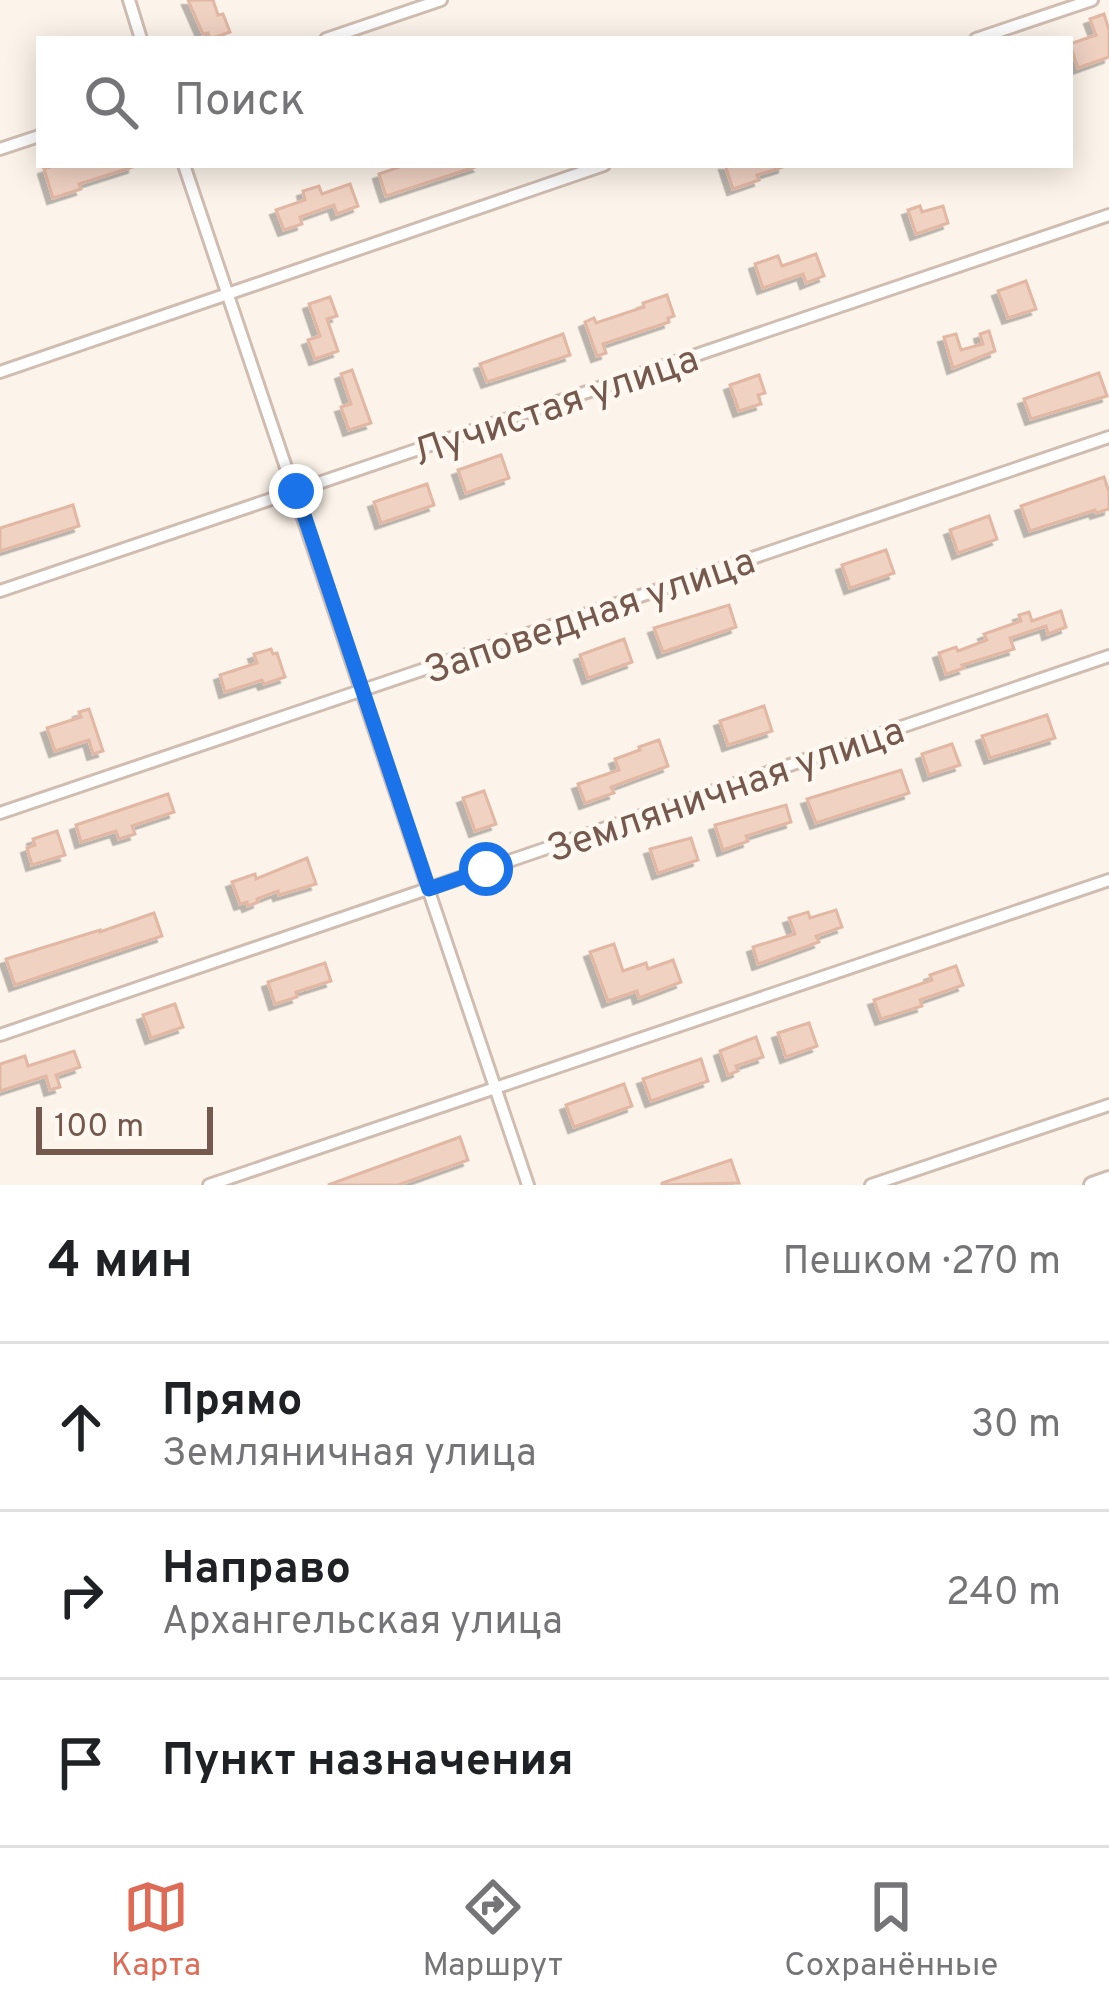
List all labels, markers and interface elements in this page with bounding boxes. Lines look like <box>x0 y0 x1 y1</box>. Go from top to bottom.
search box <box>36 36 1073 168</box>
icon: search <box>78 69 144 135</box>
text: Поиск <box>174 74 305 131</box>
street label: Лучистая улица <box>407 336 706 480</box>
route end <box>269 464 323 518</box>
street label: Заповедная улица <box>419 539 762 698</box>
street label: Земляничная улица <box>541 708 912 876</box>
route start <box>459 842 513 896</box>
scale bar <box>36 1101 213 1154</box>
text: 100 m <box>54 1107 144 1149</box>
text: 4 мин <box>48 1231 193 1296</box>
text: Пешком · 270 m <box>782 1239 1061 1288</box>
text: Прямо <box>162 1374 303 1431</box>
icon: ahead <box>48 1394 114 1460</box>
text: 30 m <box>971 1402 1061 1451</box>
text: Земляничная улица <box>162 1431 537 1480</box>
text: Направо <box>162 1542 351 1599</box>
icon: right <box>48 1562 114 1628</box>
text: 240 m <box>946 1570 1061 1619</box>
text: Архангельская улица <box>162 1599 563 1648</box>
icon: arrive <box>48 1730 114 1796</box>
text: Пункт назначения <box>162 1734 574 1791</box>
tab: Карта <box>111 1874 201 1988</box>
tab: Маршрут <box>422 1874 563 1988</box>
tab: Сохранённые <box>784 1874 998 1988</box>

